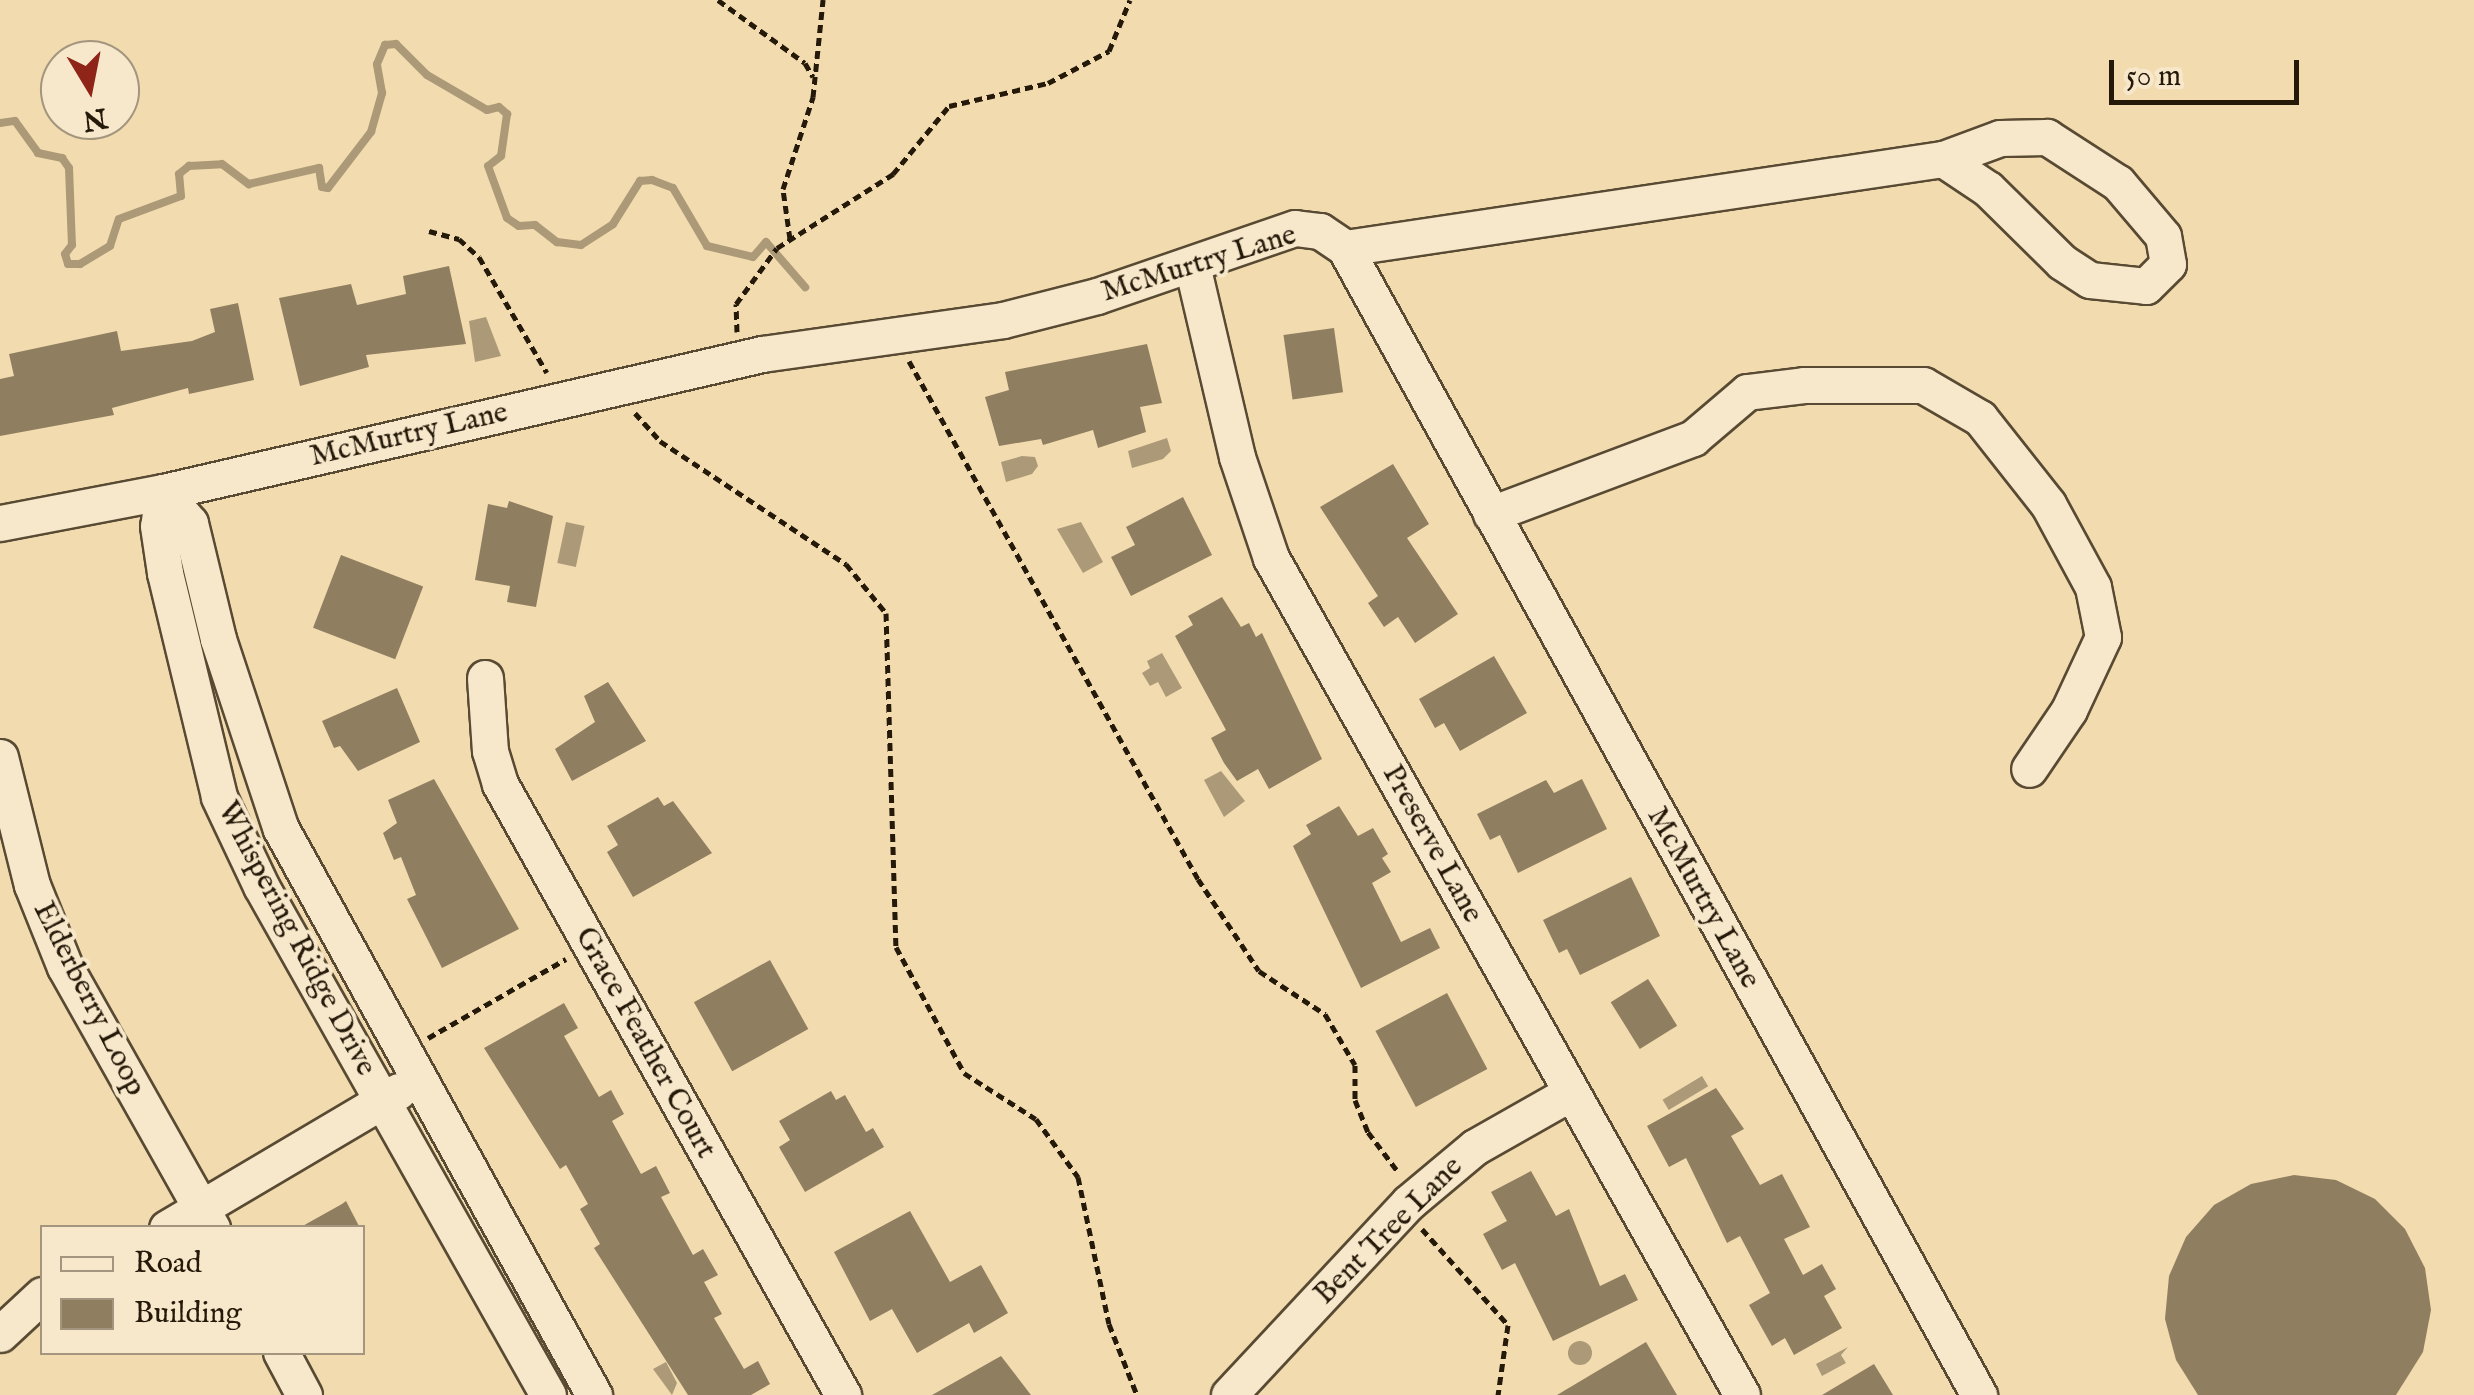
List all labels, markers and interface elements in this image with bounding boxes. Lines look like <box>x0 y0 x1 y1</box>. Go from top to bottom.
north arrow <box>40 40 140 140</box>
scale bar <box>2114 40 2304 102</box>
text: 50 m <box>2126 58 2181 96</box>
text: N <box>80 99 110 137</box>
street label: McMurtry Lane <box>1097 217 1301 311</box>
street label: McMurtry Lane <box>307 395 511 475</box>
street label: Preserve Lane <box>1374 759 1490 929</box>
street label: Whispering Ridge Drive <box>208 796 384 1082</box>
street label: McMurtry Lane <box>1638 801 1768 995</box>
street label: Elderberry Loop <box>25 896 153 1102</box>
street label: Grace Feather Court <box>567 921 723 1165</box>
street label: Bent Tree Lane <box>1307 1149 1471 1313</box>
legend <box>40 1225 365 1355</box>
text: Road <box>134 1245 202 1283</box>
text: Building <box>134 1295 242 1333</box>

